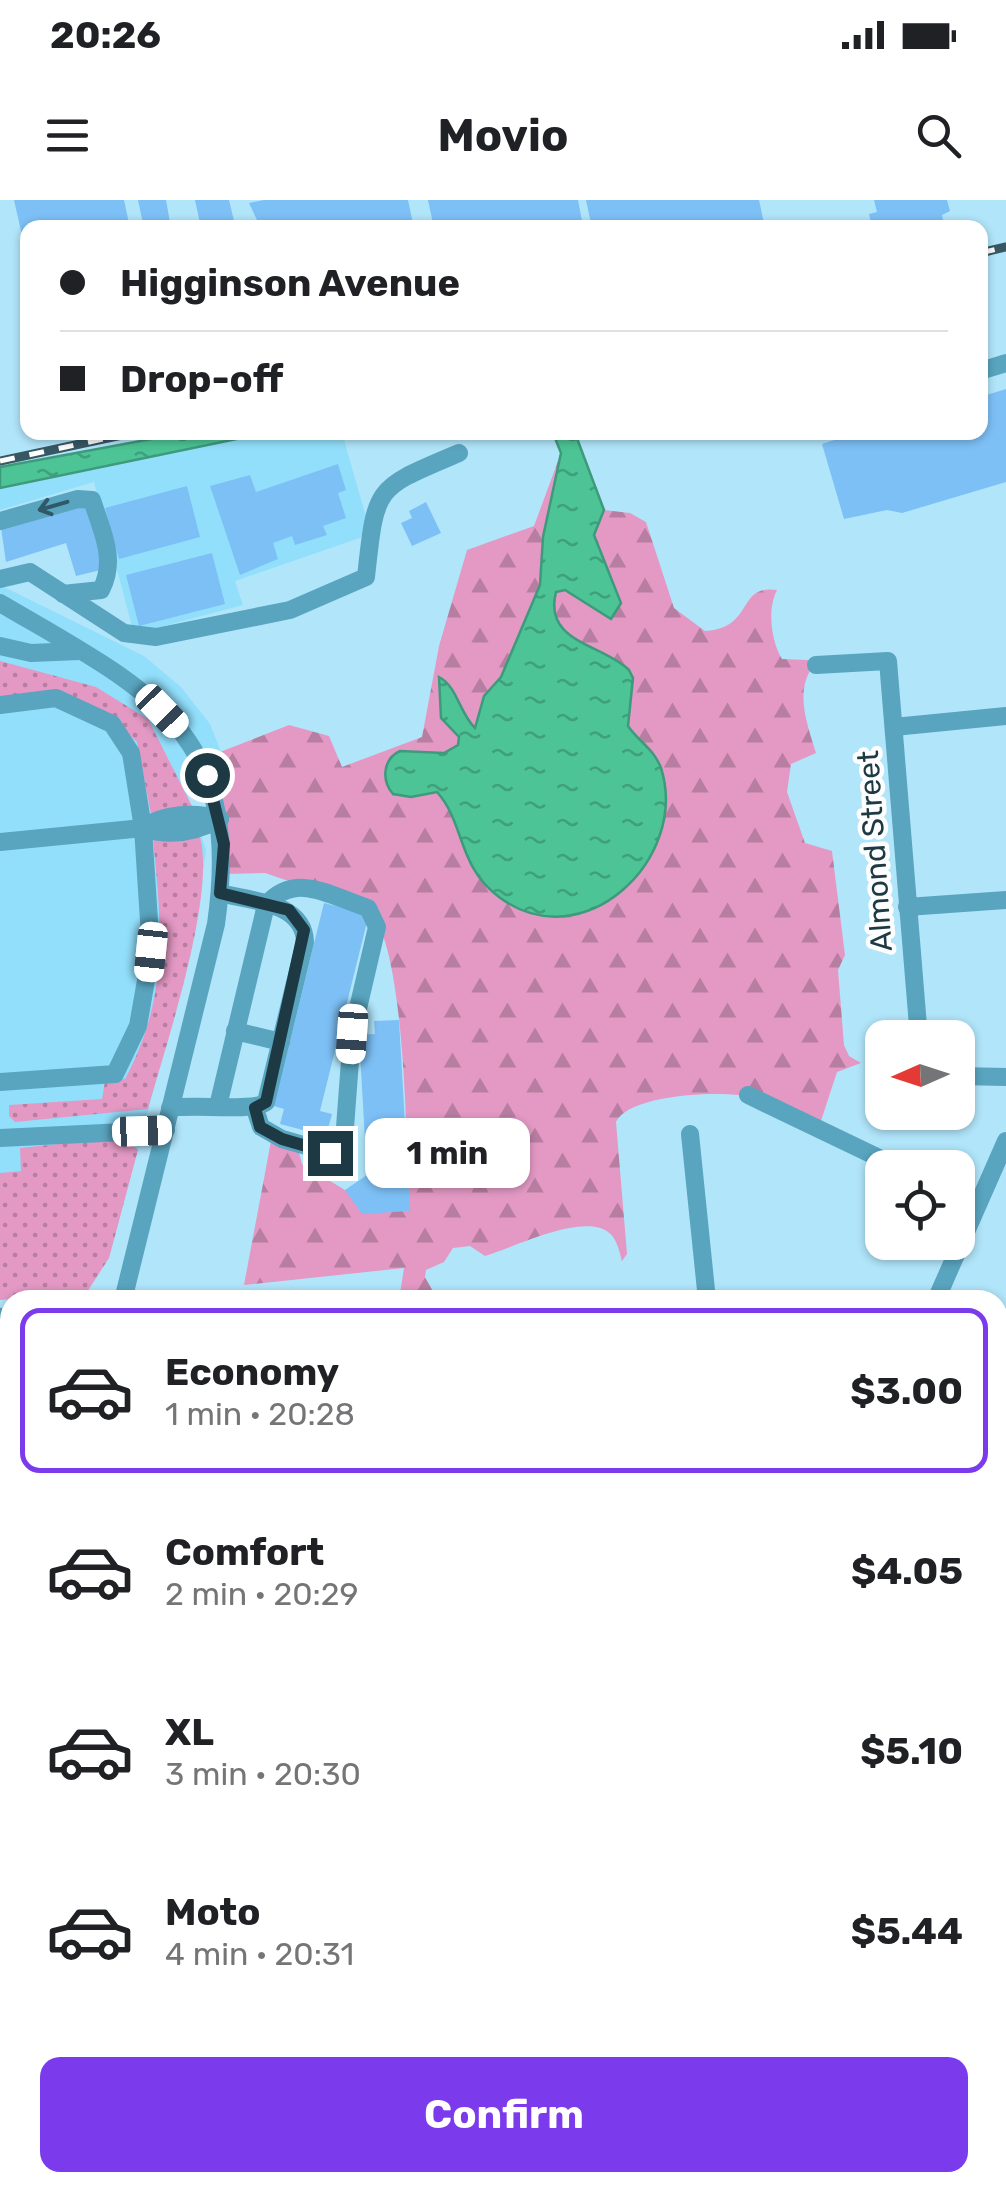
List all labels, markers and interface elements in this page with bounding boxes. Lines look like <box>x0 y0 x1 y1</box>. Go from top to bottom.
text: 20:26 <box>50 12 161 58</box>
icon: menu <box>40 108 95 163</box>
icon: search <box>911 108 966 163</box>
text: Movio <box>437 109 569 162</box>
text: Higginson Avenue <box>120 260 460 306</box>
text: Drop-off <box>120 356 283 402</box>
one-way arrow <box>38 498 70 516</box>
car <box>130 679 194 743</box>
street label: Almond Street <box>850 749 900 953</box>
route start <box>185 753 230 798</box>
car <box>133 921 169 983</box>
car <box>335 1003 369 1065</box>
north arrow <box>865 1020 975 1130</box>
map controls <box>865 1020 975 1260</box>
car <box>111 1115 173 1147</box>
callout: 1 min <box>365 1118 530 1188</box>
route end <box>308 1131 353 1176</box>
text: 1 min <box>407 1134 488 1172</box>
button: locate <box>865 1150 975 1260</box>
icon: car <box>45 1346 135 1436</box>
text: Economy <box>165 1349 339 1395</box>
text: $3.00 <box>850 1368 963 1414</box>
text: 1 min · 20:28 <box>165 1395 355 1433</box>
icon: car <box>45 1526 135 1616</box>
text: Comfort <box>165 1529 324 1575</box>
text: $4.05 <box>851 1548 963 1594</box>
text: 2 min · 20:29 <box>165 1575 359 1613</box>
icon: car <box>45 1706 135 1796</box>
text: XL <box>165 1709 214 1755</box>
text: $5.10 <box>860 1728 963 1774</box>
text: 3 min · 20:30 <box>165 1755 361 1793</box>
icon: car <box>45 1886 135 1976</box>
text: Moto <box>165 1889 261 1935</box>
text: $5.44 <box>851 1908 963 1954</box>
text: 4 min · 20:31 <box>165 1935 354 1973</box>
button: Confirm <box>40 2057 968 2172</box>

